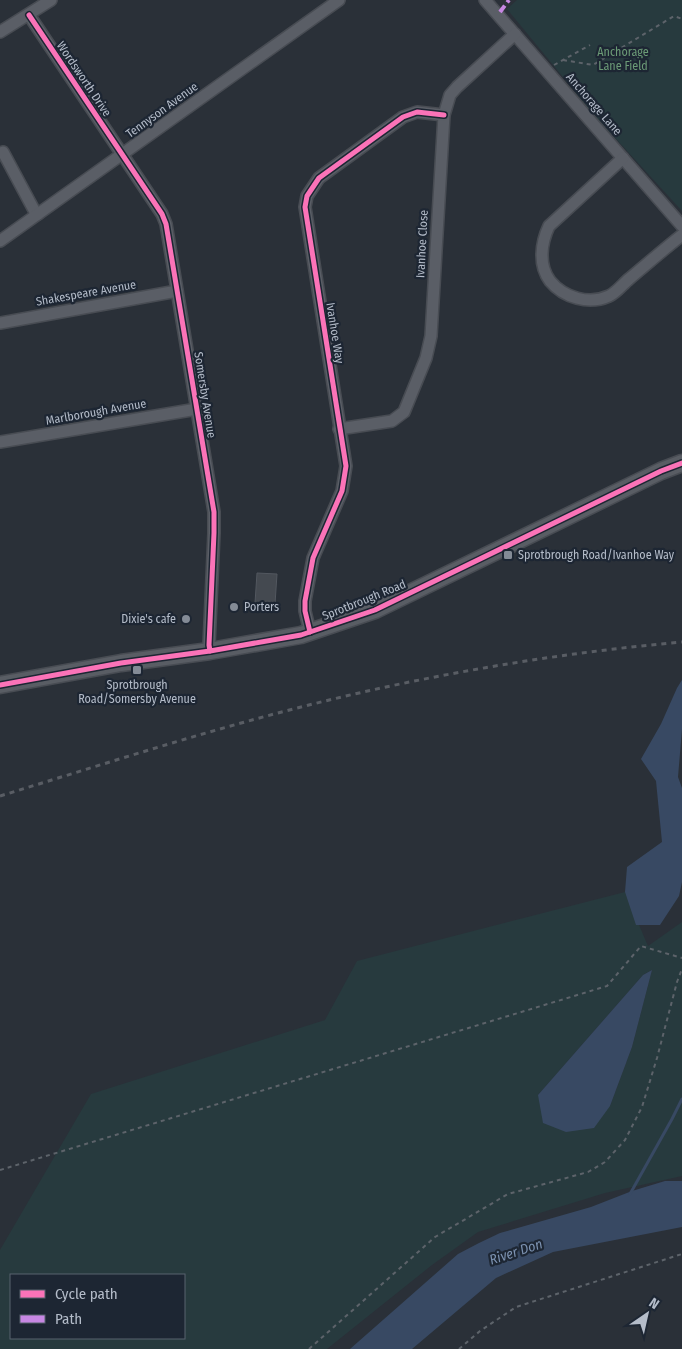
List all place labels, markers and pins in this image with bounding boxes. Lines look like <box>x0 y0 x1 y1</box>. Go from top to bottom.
place label: Sprotbrough Road/Ivanhoe Way <box>518 548 675 562</box>
marker: Sprotbrough Road/Ivanhoe Way <box>502 549 514 561</box>
place label: Porters <box>244 600 279 614</box>
marker: Porters <box>228 601 240 613</box>
place label: Dixie's cafe <box>121 612 176 626</box>
marker: Dixie's cafe <box>180 613 192 625</box>
marker: Sprotbrough Road/Somersby Avenue <box>131 664 143 676</box>
place label: Sprotbrough Road/Somersby Avenue <box>78 678 196 706</box>

